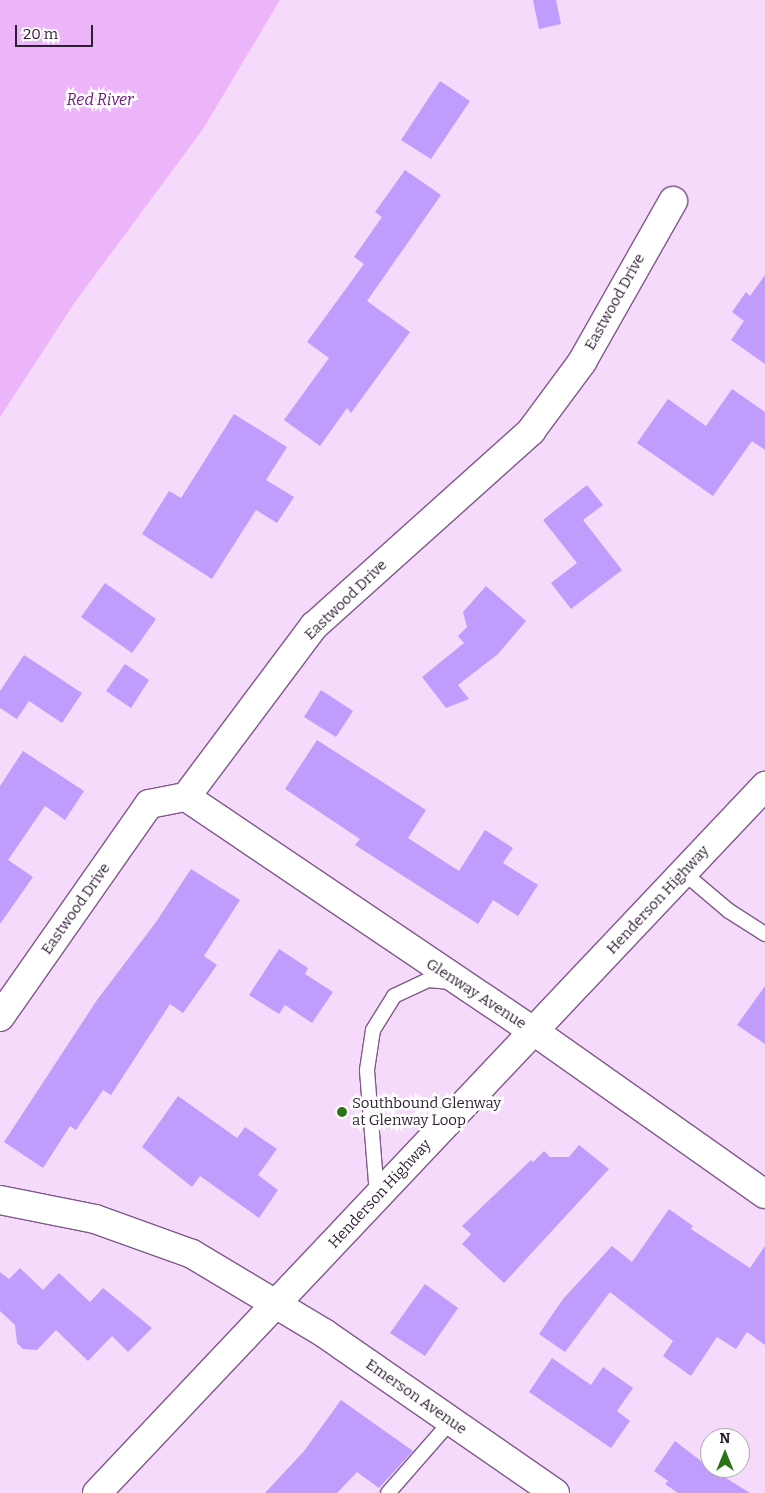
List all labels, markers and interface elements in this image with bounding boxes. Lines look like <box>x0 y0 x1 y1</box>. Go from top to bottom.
scale bar <box>18 15 95 47</box>
text: 20 m <box>23 25 58 43</box>
water label: Red River <box>66 90 134 110</box>
street label: Eastwood Drive <box>581 251 649 353</box>
street label: Eastwood Drive <box>301 556 391 644</box>
street label: Henderson Highway <box>603 842 713 958</box>
street label: Eastwood Drive <box>38 860 114 958</box>
street label: Glenway Avenue <box>423 955 529 1033</box>
place label: Southbound Glenway at Glenway Loop <box>352 1094 501 1129</box>
marker: Southbound Glenway at Glenway Loop <box>336 1106 348 1118</box>
street label: Henderson Highway <box>325 1136 435 1252</box>
street label: Emerson Avenue <box>362 1355 470 1439</box>
north arrow <box>700 1428 750 1478</box>
text: N <box>720 1430 730 1447</box>

